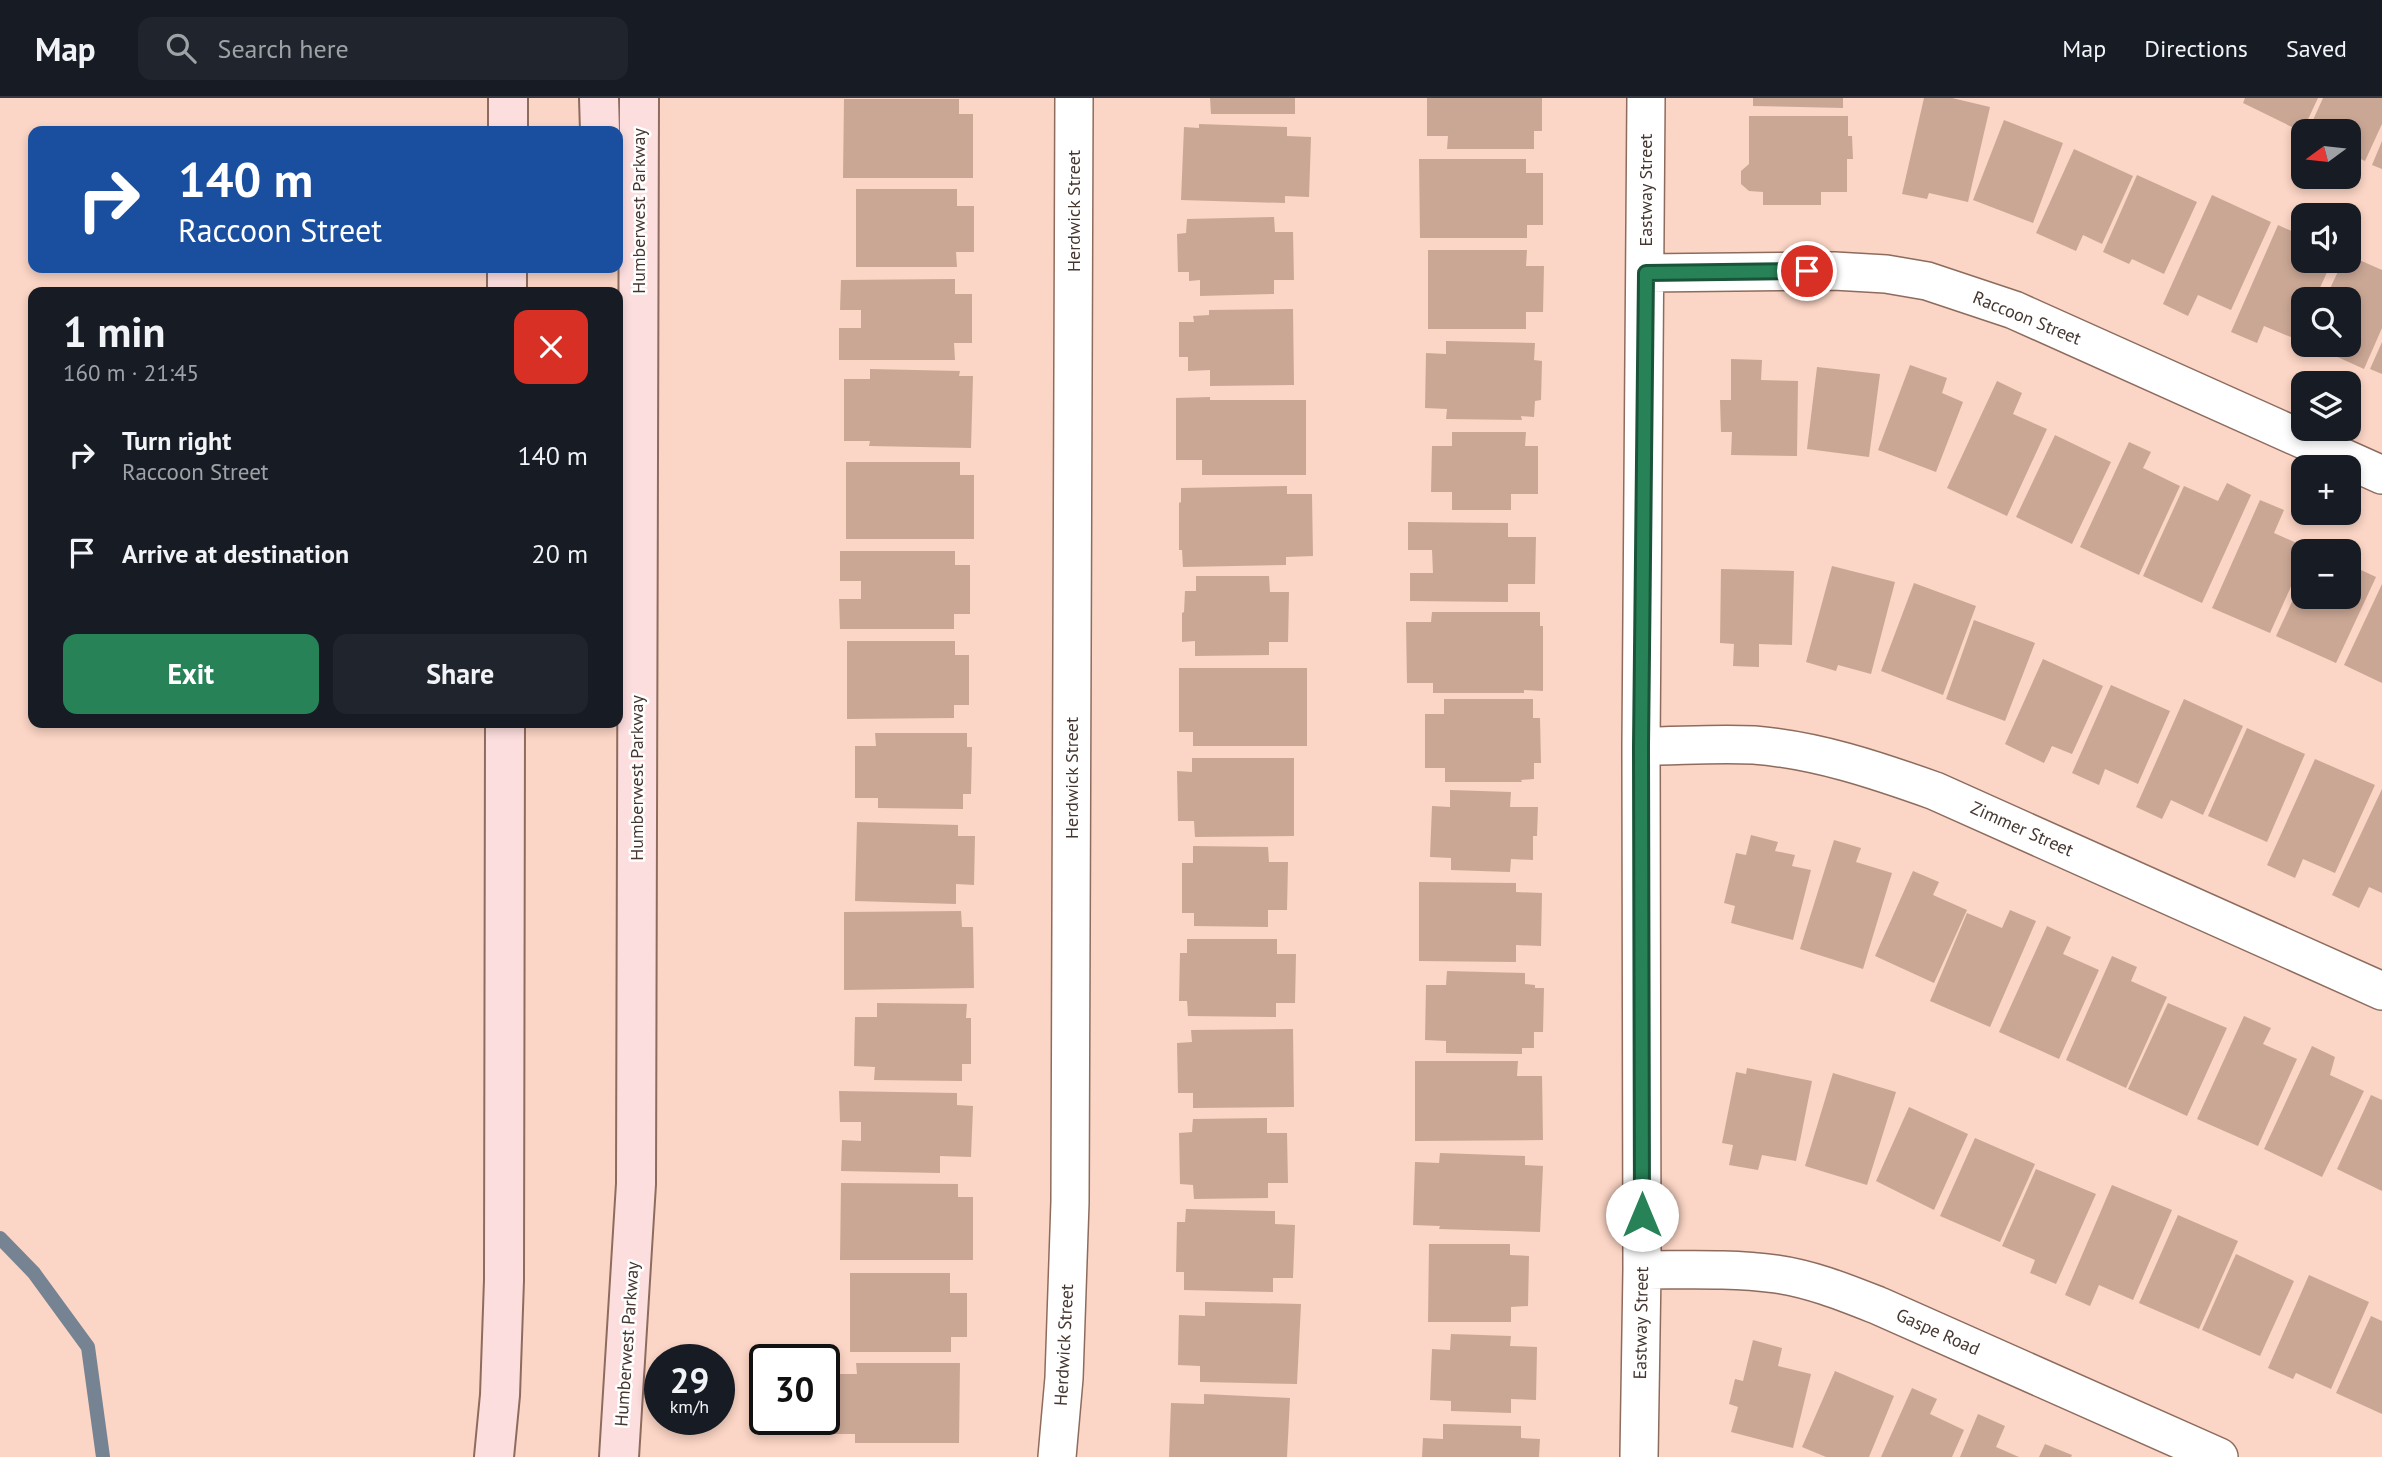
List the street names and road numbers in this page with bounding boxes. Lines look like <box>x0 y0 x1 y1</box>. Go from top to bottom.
street label: Humberwest Parkway <box>627 128 650 294</box>
street label: Eastway Street <box>1634 134 1657 246</box>
street label: Herdwick Street <box>1062 150 1085 272</box>
street label: Raccoon Street <box>1970 285 2085 350</box>
street label: Humberwest Parkway <box>625 695 648 861</box>
street label: Herdwick Street <box>1060 717 1083 839</box>
street label: Zimmer Street <box>1967 796 2077 861</box>
street label: Humberwest Parkway <box>609 1260 644 1427</box>
street label: Eastway Street <box>1628 1266 1653 1380</box>
street label: Herdwick Street <box>1049 1283 1078 1407</box>
street label: Gaspe Road <box>1893 1303 1984 1360</box>

